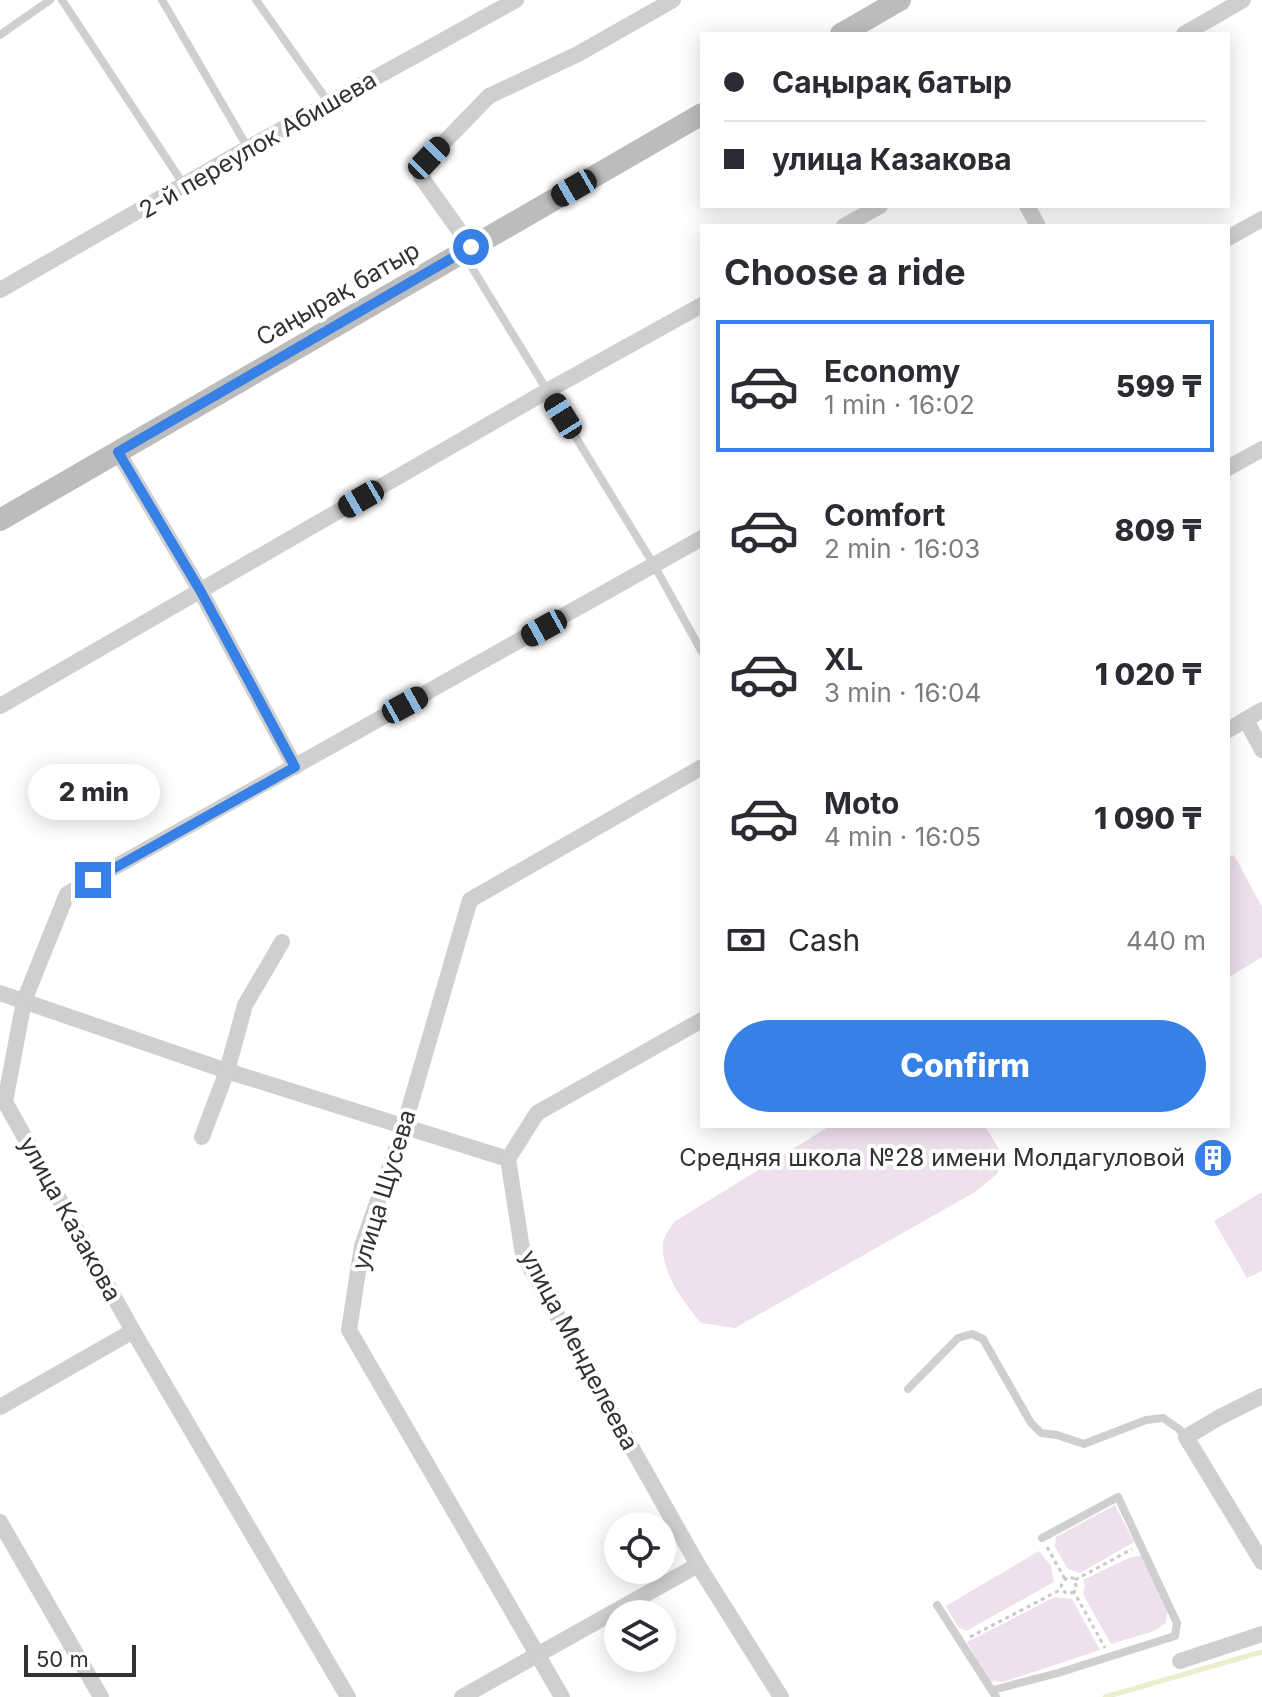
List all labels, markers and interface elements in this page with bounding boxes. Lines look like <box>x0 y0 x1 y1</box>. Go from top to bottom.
text: Саңырақ батыр <box>772 64 1012 100</box>
street label: 2-й переулок Абишева <box>134 65 381 224</box>
car <box>404 132 454 184</box>
text: улица Казакова <box>772 141 1012 177</box>
car <box>547 166 601 210</box>
route start <box>453 229 489 265</box>
street label: Саңырақ батыр <box>251 235 424 352</box>
text: Choose a ride <box>724 250 966 294</box>
icon: car <box>728 350 800 422</box>
text: Economy <box>824 353 960 389</box>
text: 599 ₸ <box>1116 368 1202 404</box>
car <box>540 389 586 443</box>
text: 1 min · 16:02 <box>824 389 975 420</box>
car <box>334 477 388 521</box>
icon: car <box>728 494 800 566</box>
text: Comfort <box>824 497 945 533</box>
text: 809 ₸ <box>1115 512 1202 548</box>
text: 2 min · 16:03 <box>824 533 980 564</box>
car <box>517 606 571 650</box>
icon: car <box>728 638 800 710</box>
text: XL <box>824 641 863 677</box>
text: 1 020 ₸ <box>1095 656 1202 692</box>
text: 3 min · 16:04 <box>824 677 981 708</box>
car <box>378 683 432 727</box>
callout: 2 min <box>27 764 159 820</box>
text: 2 min <box>59 776 129 807</box>
icon: car <box>728 782 800 854</box>
text: Moto <box>824 785 899 821</box>
text: 1 090 ₸ <box>1094 800 1202 836</box>
text: 4 min · 16:05 <box>824 821 981 852</box>
route end <box>75 862 111 898</box>
icon: cash <box>724 918 768 962</box>
text: Cash <box>788 922 860 958</box>
text: 440 m <box>1126 925 1206 956</box>
button: Confirm <box>724 1020 1206 1112</box>
street label: улица Щусева <box>345 1106 422 1273</box>
street label: улица Казакова <box>13 1131 128 1306</box>
building icon: Средняя школа №28 имени Молдагуловой <box>1192 1137 1234 1179</box>
place label: Средняя школа №28 имени Молдагуловой <box>679 1143 1185 1172</box>
street label: улица Менделеева <box>514 1245 645 1455</box>
map controls <box>604 1512 676 1672</box>
button: locate <box>604 1512 676 1584</box>
button: layers <box>604 1600 676 1672</box>
scale bar <box>24 1641 136 1677</box>
text: 50 m <box>36 1646 89 1672</box>

